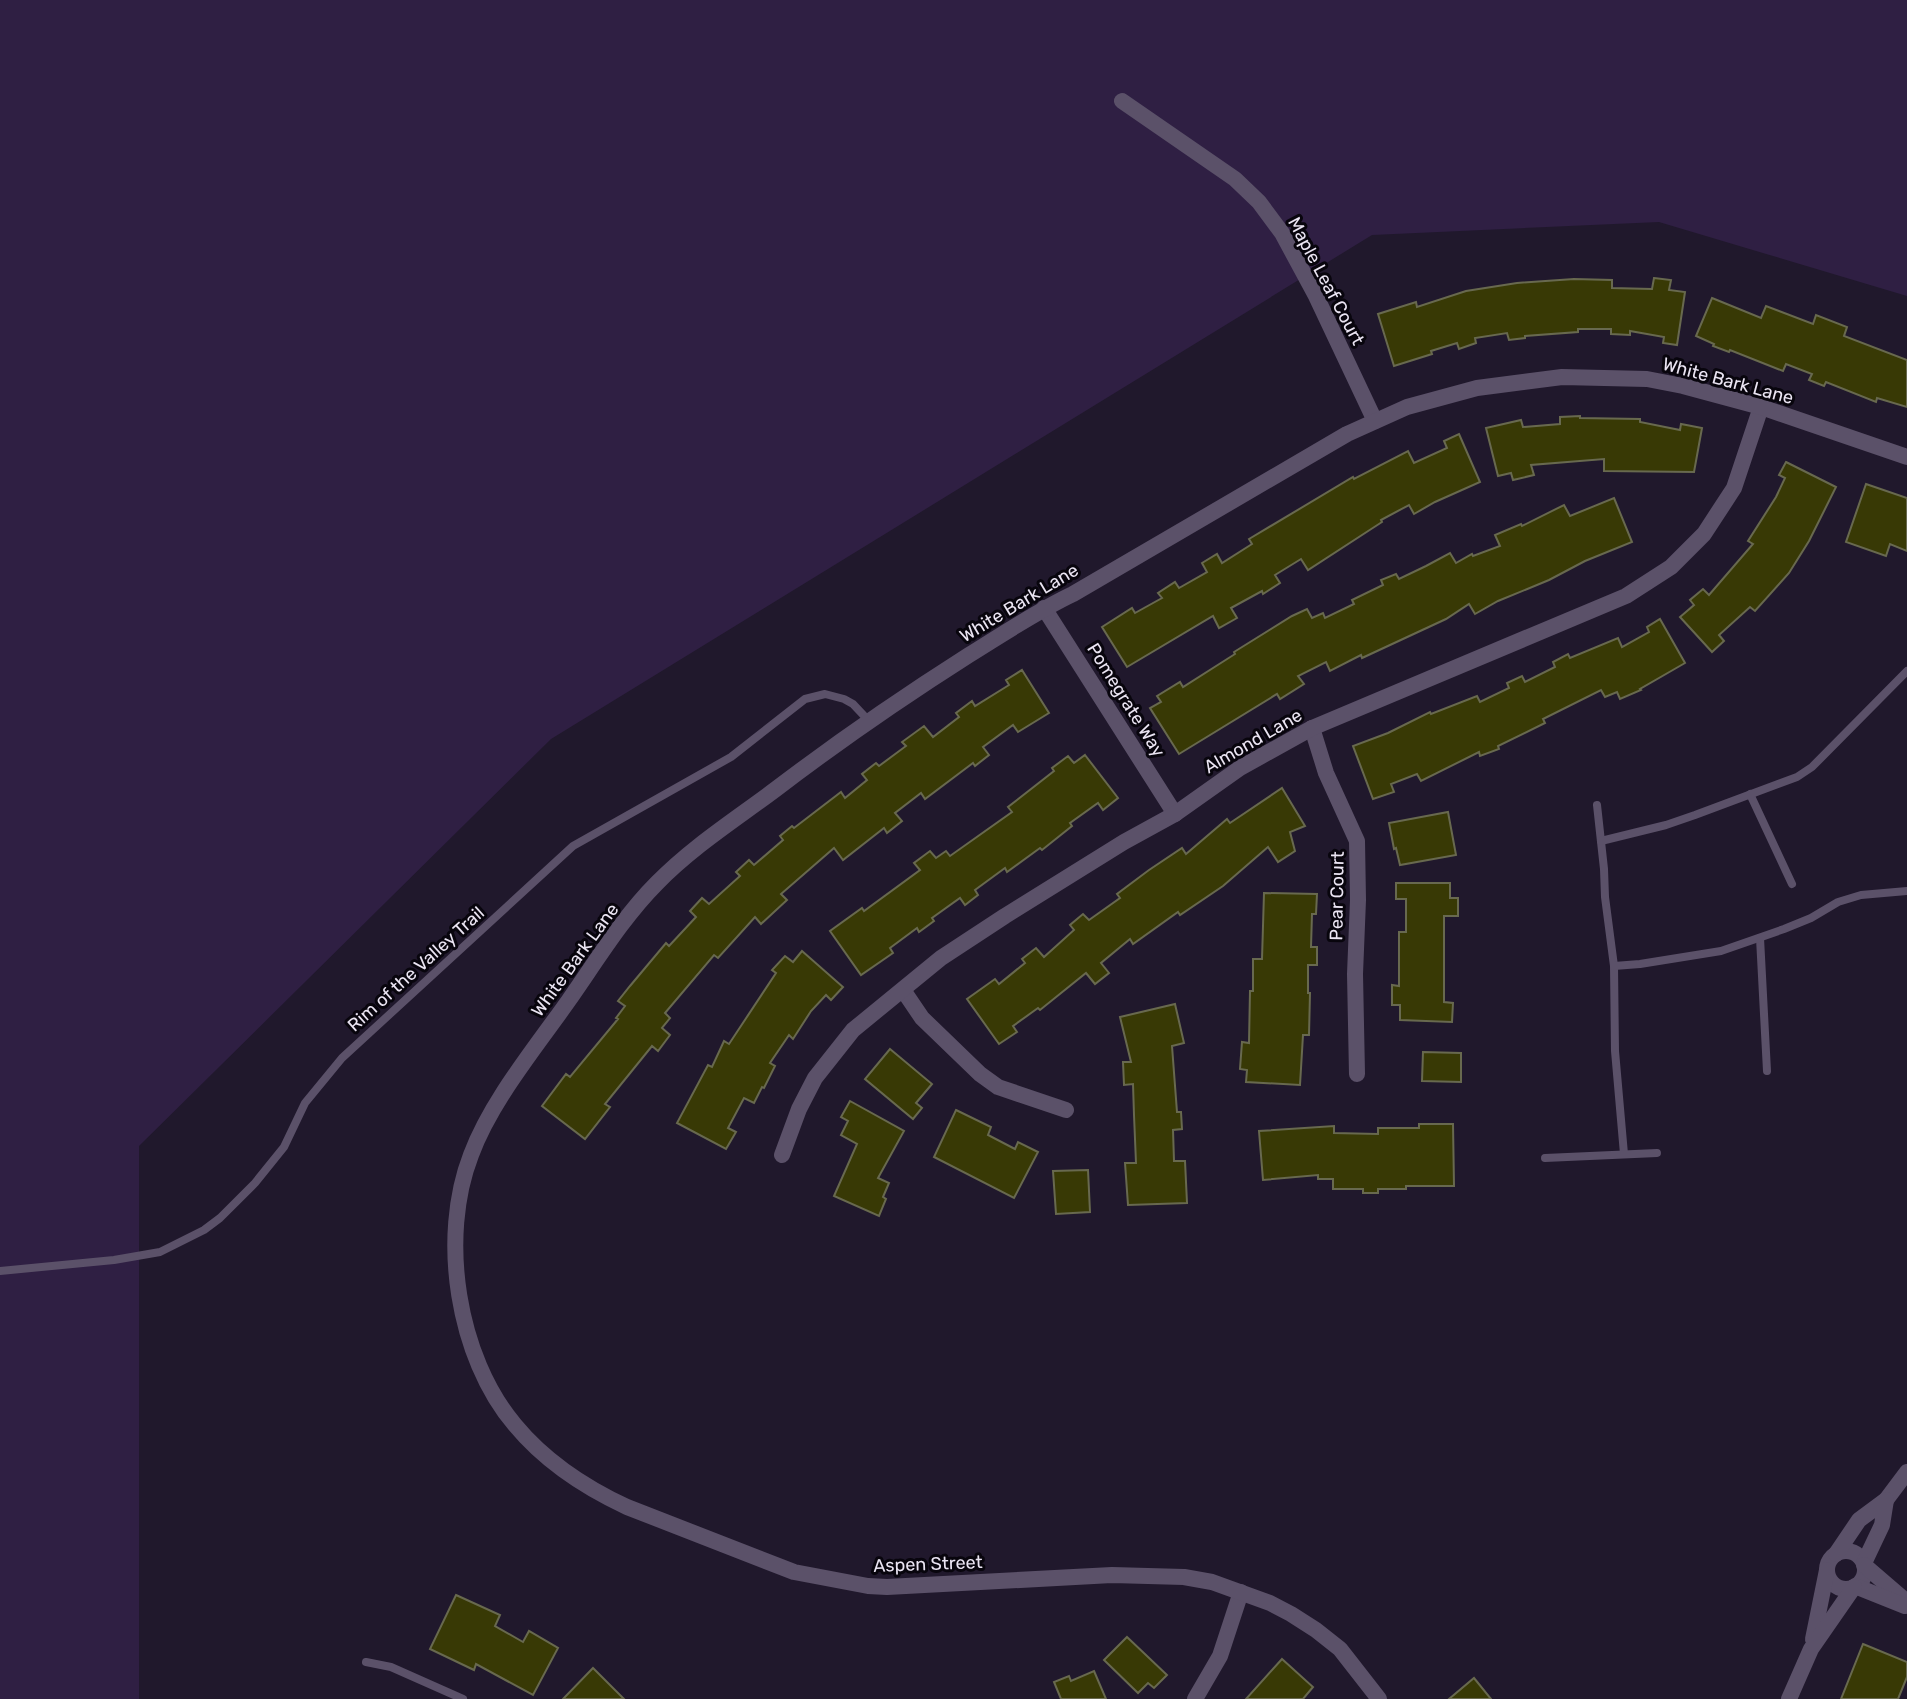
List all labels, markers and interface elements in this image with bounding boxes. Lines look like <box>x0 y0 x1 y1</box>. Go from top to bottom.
street label: Maple Leaf Court <box>1283 213 1369 349</box>
street label: White Bark Lane <box>1660 353 1796 409</box>
street label: White Bark Lane <box>956 559 1082 647</box>
street label: Pomegrate Way <box>1082 639 1170 761</box>
street label: Almond Lane <box>1200 704 1306 778</box>
street label: Pear Court <box>1325 851 1349 941</box>
street label: White Bark Lane <box>527 899 623 1021</box>
street label: Rim of the Valley Trail <box>343 902 489 1036</box>
street label: Aspen Street <box>873 1551 983 1577</box>

